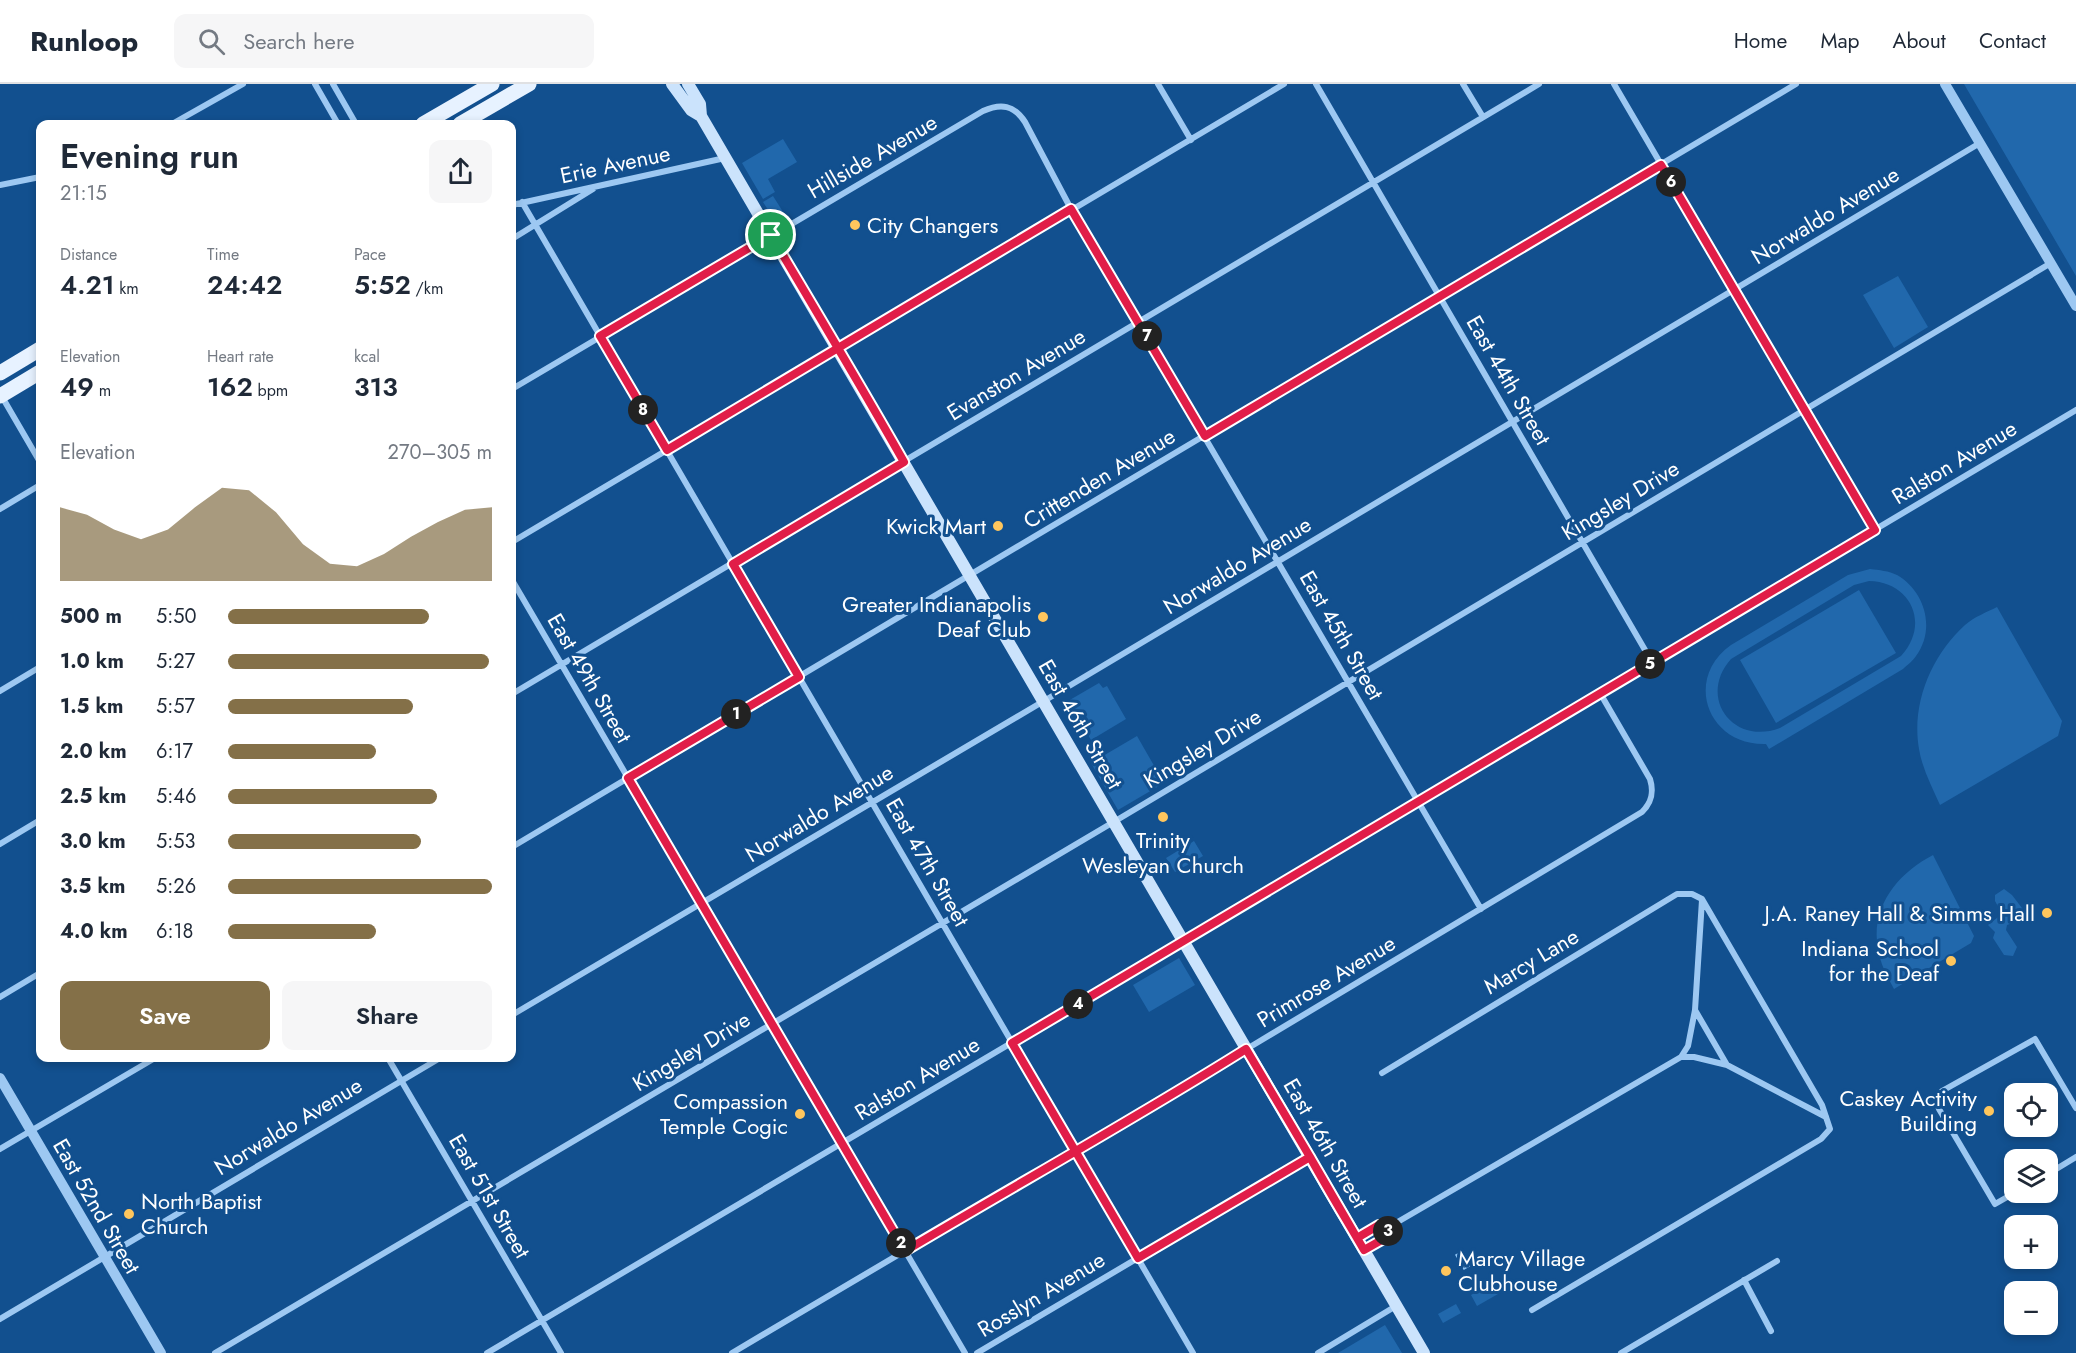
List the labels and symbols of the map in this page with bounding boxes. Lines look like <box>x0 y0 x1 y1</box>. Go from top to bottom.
street label: Hillside Avenue <box>801 106 943 206</box>
street label: Erie Avenue <box>557 137 673 191</box>
street label: Norwaldo Avenue <box>1745 158 1905 272</box>
pin: 6 <box>1656 167 1686 197</box>
pin <box>745 209 796 260</box>
place label: City Changers <box>867 209 999 241</box>
marker: City Changers <box>848 218 862 232</box>
street label: East 44th Street <box>1459 309 1559 451</box>
street label: Evanston Avenue <box>941 320 1091 428</box>
pin: 7 <box>1132 321 1162 351</box>
pin: 8 <box>628 395 658 425</box>
street label: Ralston Avenue <box>1885 412 2023 512</box>
street label: Crittenden Avenue <box>1017 420 1181 536</box>
street label: Kingsley Drive <box>1555 452 1685 548</box>
street label: Norwaldo Avenue <box>1157 508 1317 622</box>
place label: Kwick Mart <box>886 510 987 542</box>
marker: Kwick Mart <box>991 519 1005 533</box>
street label: East 45th Street <box>1292 564 1392 706</box>
place label: Greater Indianapolis Deaf Club <box>842 588 1031 645</box>
street label: East 49th Street <box>540 607 640 749</box>
marker: Greater Indianapolis Deaf Club <box>1036 610 1050 624</box>
pin: 5 <box>1635 649 1665 679</box>
street label: East 46th Street <box>1031 653 1131 795</box>
pin: 1 <box>721 699 751 729</box>
street label: Kingsley Drive <box>1137 700 1267 796</box>
street label: Norwaldo Avenue <box>739 756 899 870</box>
street label: East 47th Street <box>878 792 978 933</box>
marker: Trinity Wesleyan Church <box>1156 810 1170 824</box>
place label: Trinity Wesleyan Church <box>1082 824 1244 881</box>
place label: J.A. Raney Hall & Simms Hall <box>1762 897 2035 929</box>
marker: J.A. Raney Hall & Simms Hall <box>2040 906 2054 920</box>
street label: Marcy Lane <box>1477 920 1585 1002</box>
street label: Primrose Avenue <box>1251 927 1401 1035</box>
place label: Indiana School for the Deaf <box>1801 932 1940 989</box>
marker: Indiana School for the Deaf <box>1944 954 1958 968</box>
pin: 4 <box>1063 989 1093 1019</box>
street label: Kingsley Drive <box>626 1003 756 1099</box>
street label: Ralston Avenue <box>848 1028 986 1128</box>
street label: Norwaldo Avenue <box>208 1069 368 1183</box>
street label: East 46th Street <box>1276 1072 1376 1214</box>
place label: Caskey Activity Building <box>1839 1082 1977 1139</box>
place label: Compassion Temple Cogic <box>660 1085 788 1142</box>
marker: Caskey Activity Building <box>1982 1104 1996 1118</box>
marker: Compassion Temple Cogic <box>793 1107 807 1121</box>
street label: East 51st Street <box>441 1128 539 1265</box>
street label: East 52nd Street <box>45 1132 149 1280</box>
place label: North Baptist Church <box>141 1185 262 1242</box>
marker: North Baptist Church <box>122 1207 136 1221</box>
pin: 3 <box>1373 1216 1403 1246</box>
pin: 2 <box>886 1228 916 1258</box>
place label: Marcy Village Clubhouse <box>1458 1242 1585 1299</box>
street label: Rosslyn Avenue <box>971 1243 1111 1345</box>
marker: Marcy Village Clubhouse <box>1439 1264 1453 1278</box>

